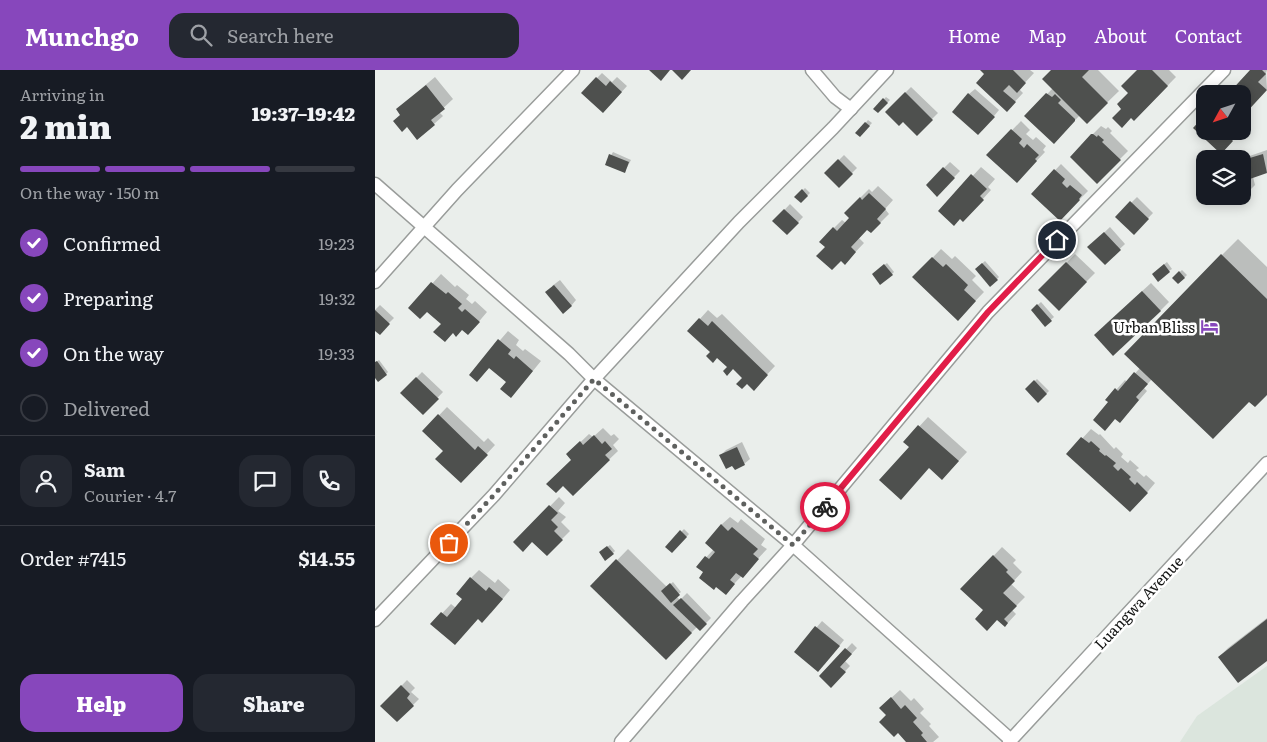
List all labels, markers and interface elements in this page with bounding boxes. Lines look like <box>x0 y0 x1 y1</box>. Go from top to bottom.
search box <box>169 13 519 58</box>
text: Munchgo <box>25 18 139 53</box>
icon: search <box>187 21 215 49</box>
text: Search here <box>227 21 334 49</box>
text: Home <box>948 22 1000 49</box>
text: Map <box>1028 22 1066 49</box>
text: About <box>1094 22 1147 49</box>
text: Contact <box>1175 22 1242 49</box>
text: Arriving in <box>20 82 105 106</box>
north arrow <box>1196 85 1251 140</box>
map controls <box>1196 85 1251 205</box>
text: 19:37–19:42 <box>252 99 355 127</box>
text: 2 min <box>20 101 112 149</box>
button: layers <box>1196 150 1251 205</box>
text: On the way · 150 m <box>20 180 159 204</box>
pin <box>1036 219 1078 261</box>
icon: home <box>1043 226 1071 254</box>
icon: check <box>20 229 48 257</box>
text: Confirmed <box>63 229 161 257</box>
text: 19:23 <box>318 231 355 255</box>
icon: check <box>20 284 48 312</box>
text: Preparing <box>63 284 153 312</box>
text: 19:32 <box>319 286 355 310</box>
place label: Urban Bliss <box>1113 315 1195 338</box>
hotel icon: Urban Bliss <box>1199 316 1219 336</box>
icon: check <box>20 339 48 367</box>
text: On the way <box>63 339 164 367</box>
text: 19:33 <box>318 341 355 365</box>
text: Delivered <box>63 394 150 422</box>
button: person <box>20 455 72 507</box>
text: Sam <box>84 455 125 483</box>
button: chat <box>239 455 291 507</box>
button: phone <box>303 455 355 507</box>
courier <box>800 482 850 532</box>
text: Courier · 4.7 <box>84 483 176 507</box>
icon: bike <box>811 493 839 521</box>
pin <box>428 522 470 564</box>
icon: bag <box>435 529 463 557</box>
text: Order #7415 <box>20 544 126 572</box>
text: $14.55 <box>298 544 355 572</box>
street label: Luangwa Avenue <box>1088 550 1188 654</box>
button: Help <box>20 674 183 732</box>
button: Share <box>193 674 355 732</box>

